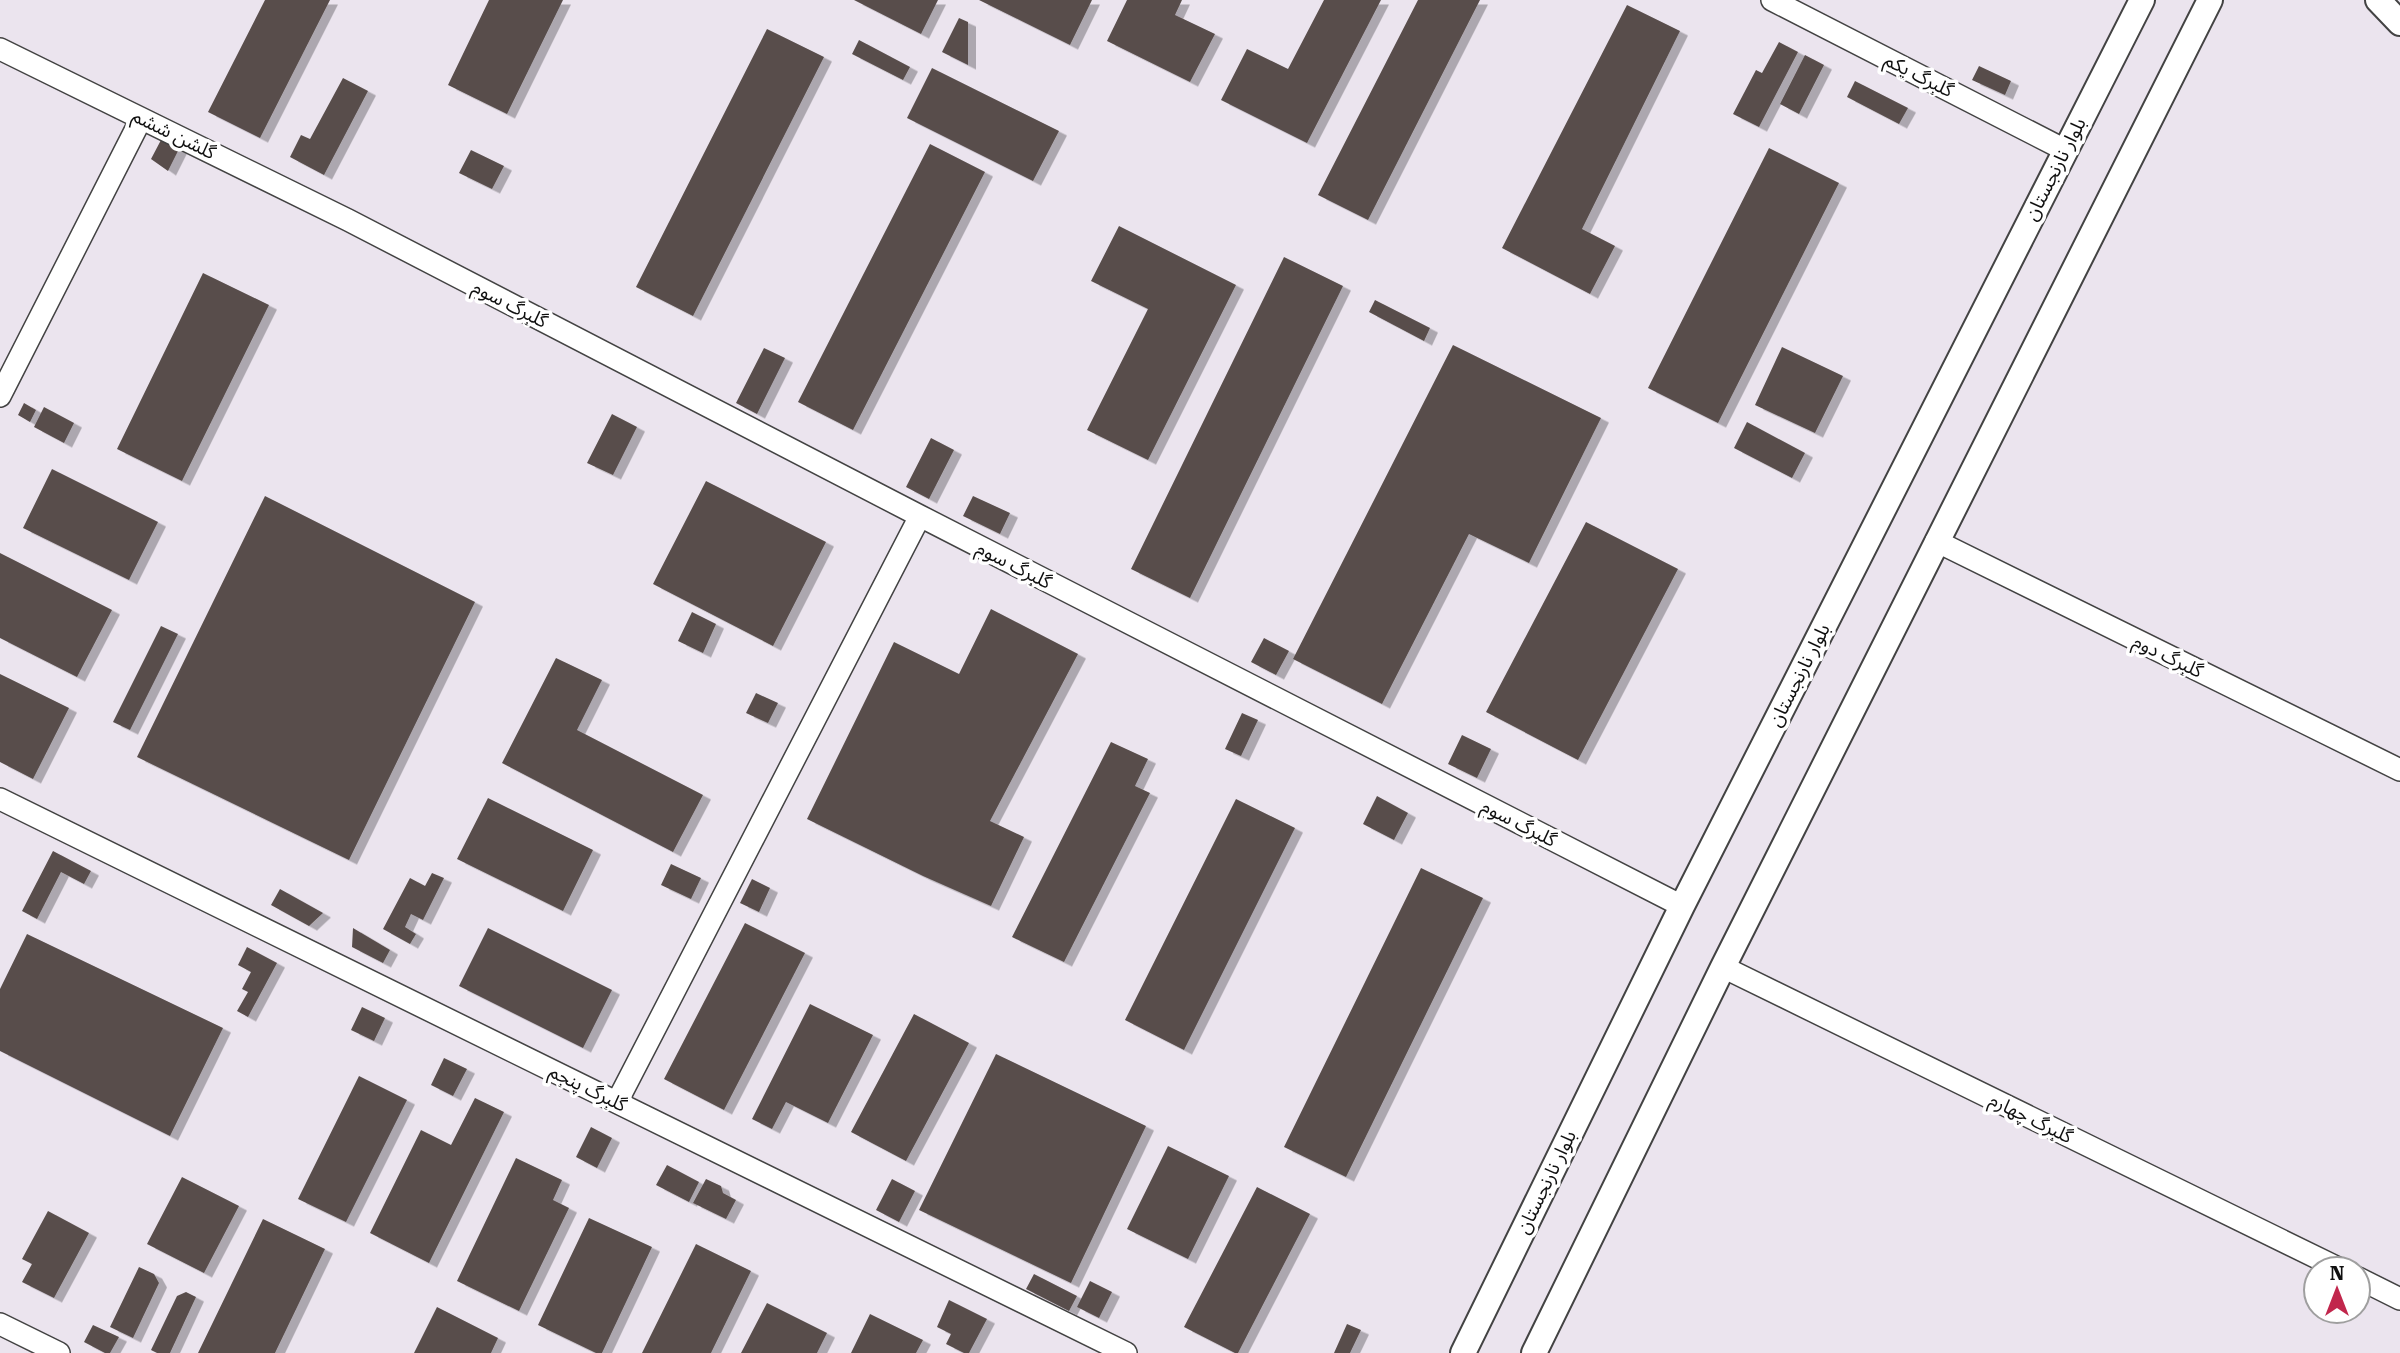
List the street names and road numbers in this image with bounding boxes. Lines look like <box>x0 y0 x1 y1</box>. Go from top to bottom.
street label: گلبرگ یکم <box>1879 48 1958 105</box>
street label: گلشن ششم <box>127 104 221 167</box>
street label: بلوار نارنجستان <box>2019 114 2091 224</box>
street label: گلبرگ سوم <box>467 275 553 336</box>
street label: گلبرگ سوم <box>971 536 1057 597</box>
street label: بلوار نارنجستان <box>1763 620 1835 730</box>
street label: گلبرگ دوم <box>2128 629 2208 686</box>
street label: گلبرگ سوم <box>1476 794 1562 855</box>
street label: گلبرگ پنجم <box>544 1059 632 1120</box>
street label: گلبرگ چهارم <box>1984 1088 2078 1151</box>
street label: بلوار نارنجستان <box>1511 1127 1581 1237</box>

